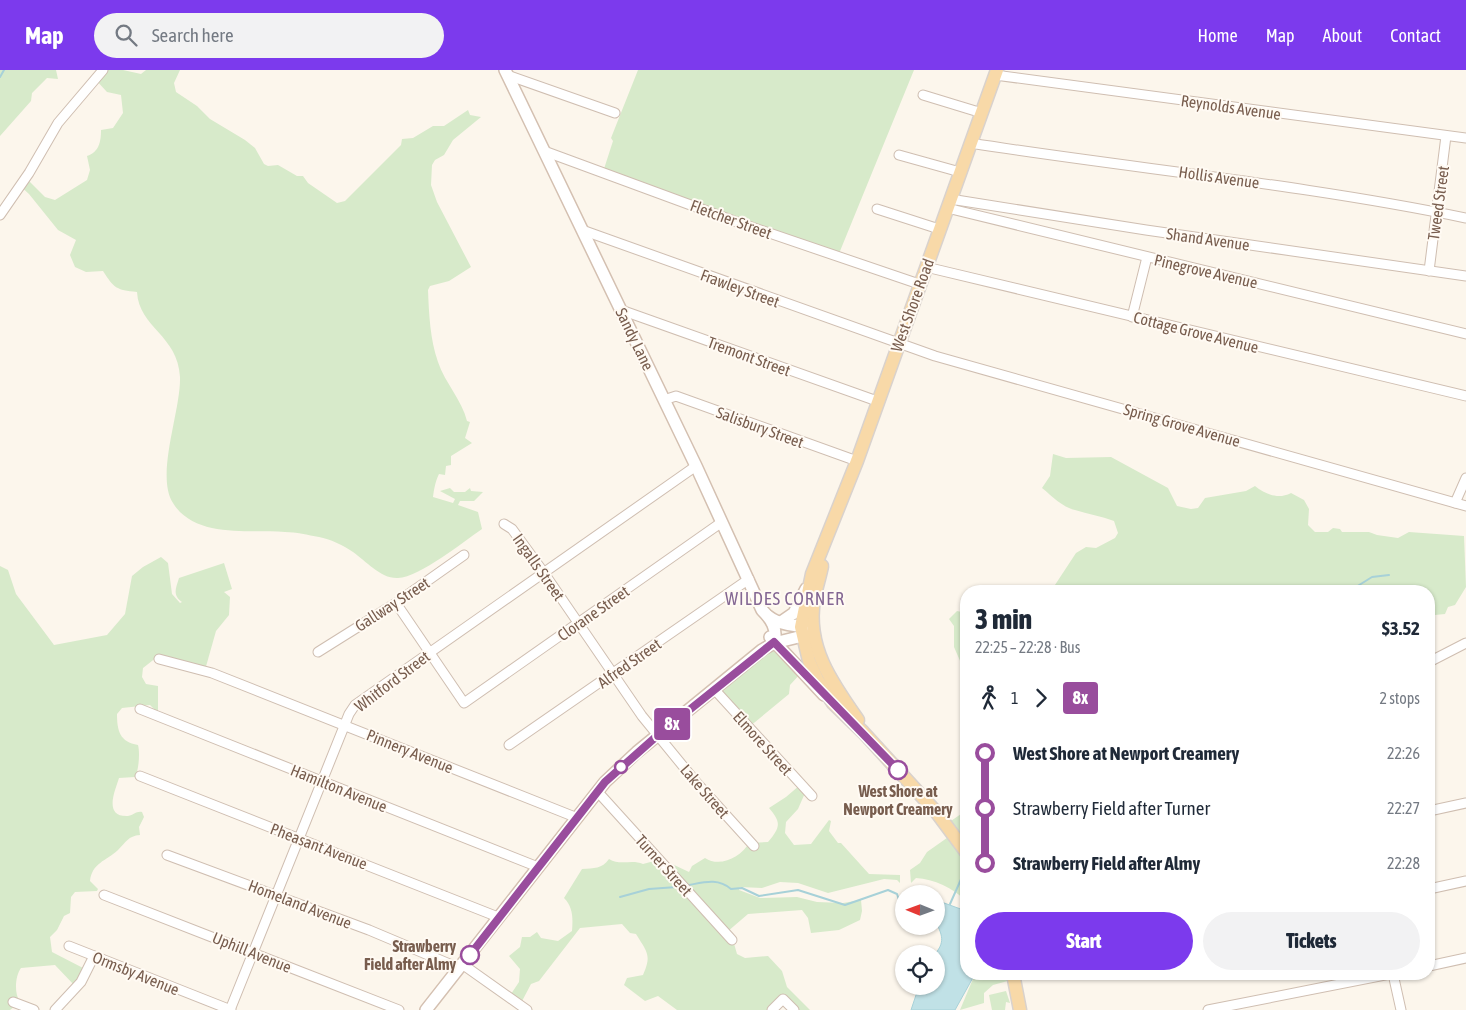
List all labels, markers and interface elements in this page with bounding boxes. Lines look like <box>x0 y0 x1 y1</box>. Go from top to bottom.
search box <box>94 13 444 58</box>
icon: search <box>112 21 140 49</box>
text: Map <box>25 22 64 49</box>
text: Search here <box>152 24 234 46</box>
text: Home <box>1198 25 1238 46</box>
text: Map <box>1266 25 1295 46</box>
text: About <box>1323 25 1362 46</box>
text: Contact <box>1390 25 1441 46</box>
street label: Reynolds Avenue <box>1180 91 1282 124</box>
street label: Hollis Avenue <box>1178 162 1260 192</box>
street label: Tweed Street <box>1424 164 1452 241</box>
street label: Fletcher Street <box>688 196 774 242</box>
street label: Shand Avenue <box>1165 224 1251 254</box>
street label: Pinegrove Avenue <box>1152 250 1259 293</box>
street label: West Shore Road <box>887 256 937 354</box>
street label: Frawley Street <box>698 265 782 312</box>
street label: Sandy Lane <box>611 305 658 373</box>
street label: Cottage Grove Avenue <box>1131 308 1260 357</box>
street label: Tremont Street <box>705 333 793 379</box>
street label: Spring Grove Avenue <box>1121 400 1242 451</box>
street label: Salisbury Street <box>714 403 807 452</box>
street label: Ingalls Street <box>509 530 569 605</box>
street label: Gallway Street <box>351 573 433 636</box>
street label: Clorane Street <box>554 582 632 644</box>
district label: WILDES CORNER <box>725 588 845 609</box>
text: 3 min <box>975 603 1032 635</box>
text: $3.52 <box>1382 617 1420 639</box>
street label: Alfred Street <box>594 634 664 691</box>
text: 22:25 – 22:28 · Bus <box>975 638 1080 656</box>
street label: Whitford Street <box>351 647 433 715</box>
icon: walk <box>975 684 1003 712</box>
icon: forward <box>1027 684 1055 712</box>
text: 8x <box>1073 687 1088 708</box>
text: 1 <box>1011 689 1019 707</box>
text: 2 stops <box>1379 689 1420 707</box>
street label: Elmore Street <box>730 707 797 779</box>
line badge: 8x <box>650 708 694 740</box>
text: 8x <box>664 713 680 734</box>
street label: Pinnery Avenue <box>364 725 456 777</box>
text: West Shore at Newport Creamery <box>1013 742 1239 764</box>
text: 22:26 <box>1387 744 1420 762</box>
street label: Hamilton Avenue <box>288 760 390 816</box>
unlabelled marker <box>614 760 628 774</box>
marker: West Shore at Newport Creamery <box>888 760 908 780</box>
street label: Lake Street <box>677 761 733 822</box>
place label: West Shore at Newport Creamery <box>843 782 953 818</box>
text: Strawberry Field after Turner <box>1013 797 1210 819</box>
text: 22:27 <box>1387 799 1420 817</box>
street label: Pheasant Avenue <box>268 819 370 873</box>
street label: Turner Street <box>632 831 696 899</box>
text: Strawberry Field after Almy <box>1013 852 1200 874</box>
text: 22:28 <box>1387 854 1420 872</box>
street label: Homeland Avenue <box>246 876 354 932</box>
north arrow <box>895 885 945 935</box>
map controls <box>895 885 945 995</box>
button: Start <box>975 912 1193 970</box>
button: Tickets <box>1203 912 1420 970</box>
street label: Uphill Avenue <box>210 928 294 977</box>
place label: Strawberry Field after Almy <box>364 937 456 973</box>
marker: Strawberry Field after Almy <box>460 945 480 965</box>
button: locate <box>895 945 945 995</box>
street label: Ormsby Avenue <box>90 947 182 999</box>

